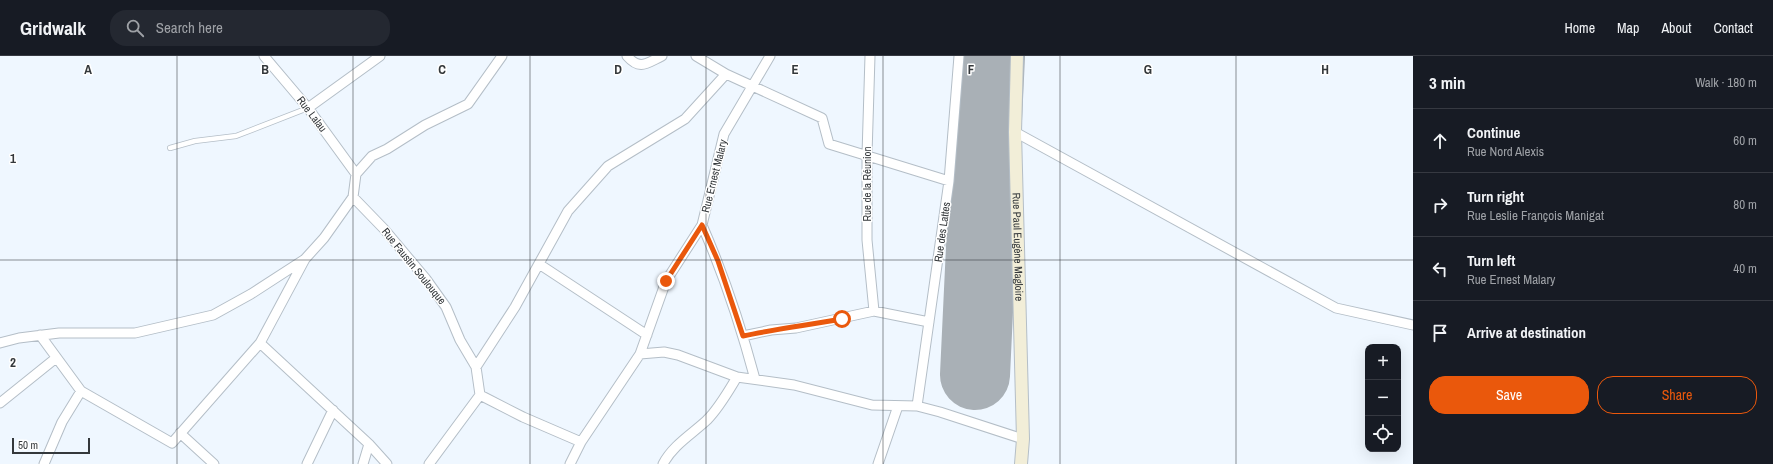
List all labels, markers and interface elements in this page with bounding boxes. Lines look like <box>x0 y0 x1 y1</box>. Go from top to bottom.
search box <box>110 10 390 46</box>
text: Gridwalk <box>20 15 86 41</box>
icon: search <box>124 17 146 39</box>
text: Search here <box>156 17 223 38</box>
text: Home <box>1564 19 1595 37</box>
text: Map <box>1617 19 1639 37</box>
text: About <box>1661 19 1691 37</box>
text: Contact <box>1713 19 1753 37</box>
text: A <box>84 61 92 78</box>
text: B <box>261 61 269 78</box>
text: C <box>438 61 446 78</box>
text: D <box>614 61 622 78</box>
text: E <box>791 61 799 78</box>
text: F <box>968 61 975 78</box>
text: G <box>1144 61 1152 78</box>
text: H <box>1321 61 1329 78</box>
text: 3 min <box>1429 71 1465 94</box>
text: Walk · 180 m <box>1695 74 1757 91</box>
street label: Rue Lalau <box>294 93 330 135</box>
text: Continue <box>1467 122 1520 143</box>
icon: ahead <box>1429 130 1451 152</box>
text: 60 m <box>1733 132 1757 149</box>
street label: Rue Ernest Malary <box>698 138 730 214</box>
text: Rue Nord Alexis <box>1467 143 1544 160</box>
street label: Rue de la Réunion <box>860 146 874 222</box>
text: 1 <box>10 150 16 167</box>
text: Turn right <box>1467 186 1524 207</box>
street label: Rue Paul Eugène Magloire <box>1010 192 1026 301</box>
icon: right <box>1429 194 1451 216</box>
text: 80 m <box>1733 196 1757 213</box>
street label: Rue des Lattes <box>931 201 953 263</box>
text: Rue Leslie François Manigat <box>1467 207 1604 224</box>
street label: Rue Faustin Soulouque <box>379 225 449 307</box>
text: Turn left <box>1467 250 1515 271</box>
icon: left <box>1429 258 1451 280</box>
text: 40 m <box>1733 260 1757 277</box>
text: Rue Ernest Malary <box>1467 271 1555 288</box>
route end <box>657 272 675 290</box>
route start <box>833 310 851 328</box>
icon: arrive <box>1429 322 1451 344</box>
text: Arrive at destination <box>1467 322 1586 343</box>
map controls <box>1365 344 1401 452</box>
button: + <box>1365 344 1401 380</box>
text: 2 <box>10 354 16 371</box>
button: Save <box>1429 376 1589 414</box>
button: Share <box>1597 376 1757 414</box>
button: − <box>1365 380 1401 416</box>
button: locate <box>1365 416 1401 452</box>
scale bar <box>12 436 90 455</box>
text: 50 m <box>18 438 38 452</box>

